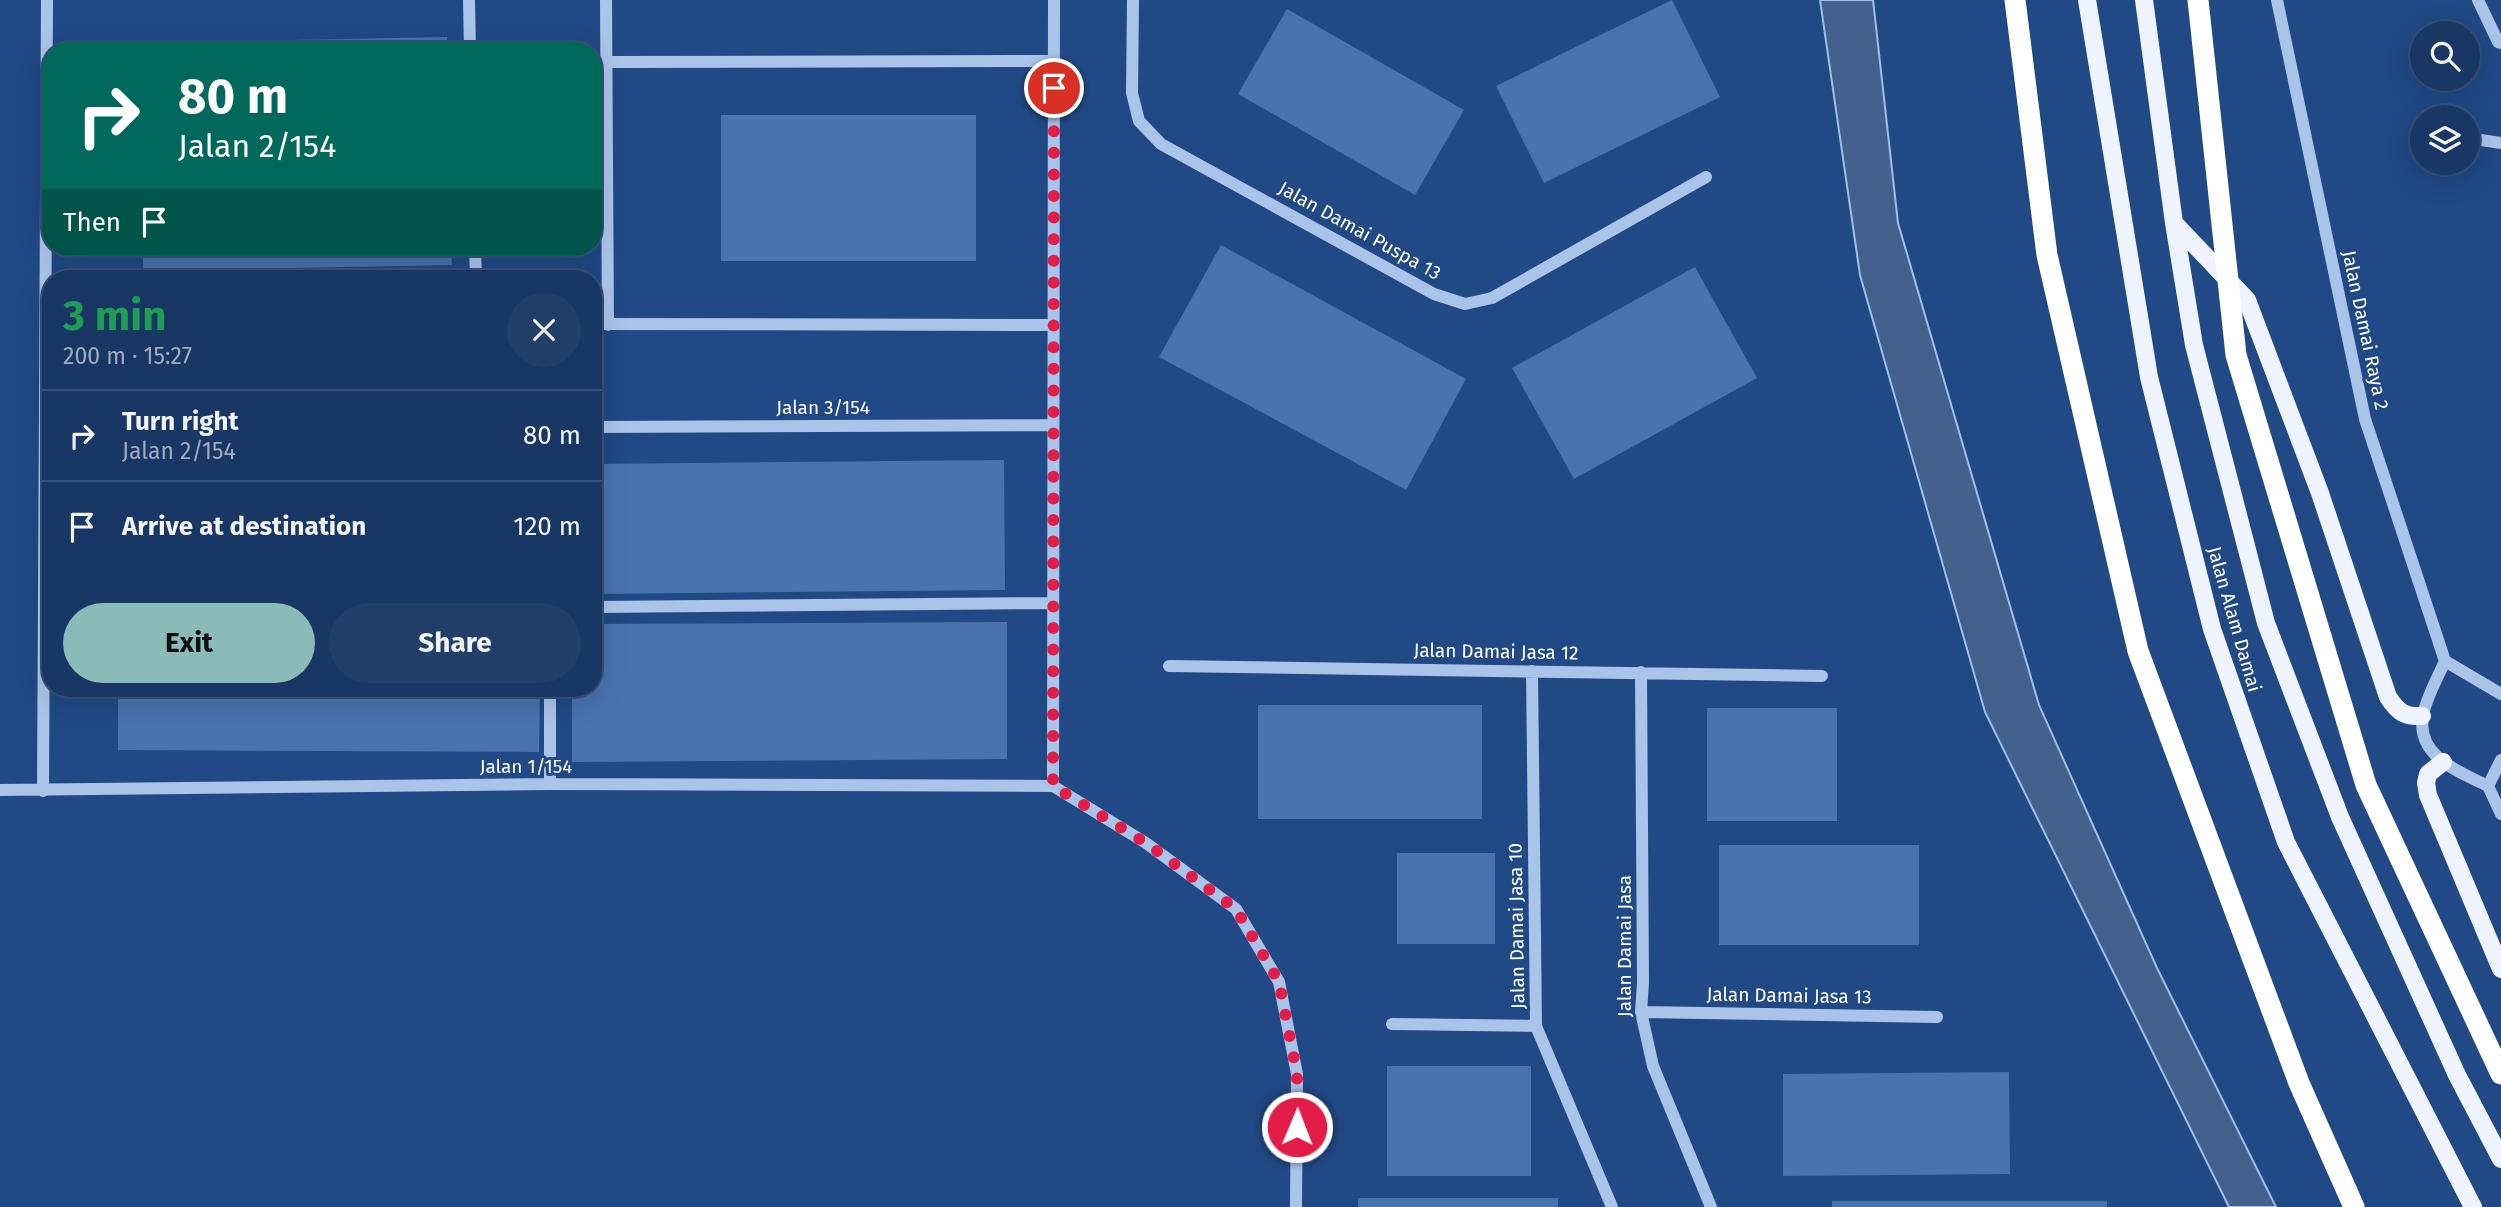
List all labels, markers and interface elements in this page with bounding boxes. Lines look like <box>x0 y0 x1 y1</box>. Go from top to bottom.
map controls <box>2410 21 2480 175</box>
button: search <box>2410 21 2480 91</box>
pin <box>1024 58 1084 118</box>
text: 80 m <box>178 67 288 126</box>
icon: arrive <box>1035 69 1073 107</box>
icon: right <box>63 70 154 161</box>
button: layers <box>2410 105 2480 175</box>
text: Jalan 2/154 <box>178 127 336 165</box>
street label: Jalan Damai Puspa 13 <box>1275 176 1445 285</box>
icon: arrive <box>135 203 173 241</box>
text: Then <box>63 207 121 238</box>
street label: Jalan Damai Raya 2 <box>2337 248 2394 412</box>
text: 3 min <box>63 291 166 341</box>
button: close <box>507 293 581 367</box>
text: 200 m · 15:27 <box>63 342 192 370</box>
street label: Jalan 3/154 <box>776 396 870 419</box>
text: Turn right <box>122 406 239 437</box>
icon: right <box>63 417 101 455</box>
text: 80 m <box>523 420 581 451</box>
text: Jalan 2/154 <box>122 437 236 465</box>
icon: arrive <box>63 508 101 546</box>
text: Arrive at destination <box>122 511 366 542</box>
text: 120 m <box>513 511 581 542</box>
street label: Jalan Alam Damai <box>2203 544 2266 695</box>
button: Exit <box>63 603 315 683</box>
button: Share <box>329 603 581 683</box>
street label: Jalan Damai Jasa 12 <box>1413 639 1579 664</box>
street label: Jalan 1/154 <box>480 755 572 778</box>
street label: Jalan Damai Jasa 10 <box>1504 843 1529 1009</box>
street label: Jalan Damai Jasa <box>1613 875 1636 1017</box>
street label: Jalan Damai Jasa 13 <box>1706 983 1872 1008</box>
position arrow <box>1260 1090 1334 1164</box>

